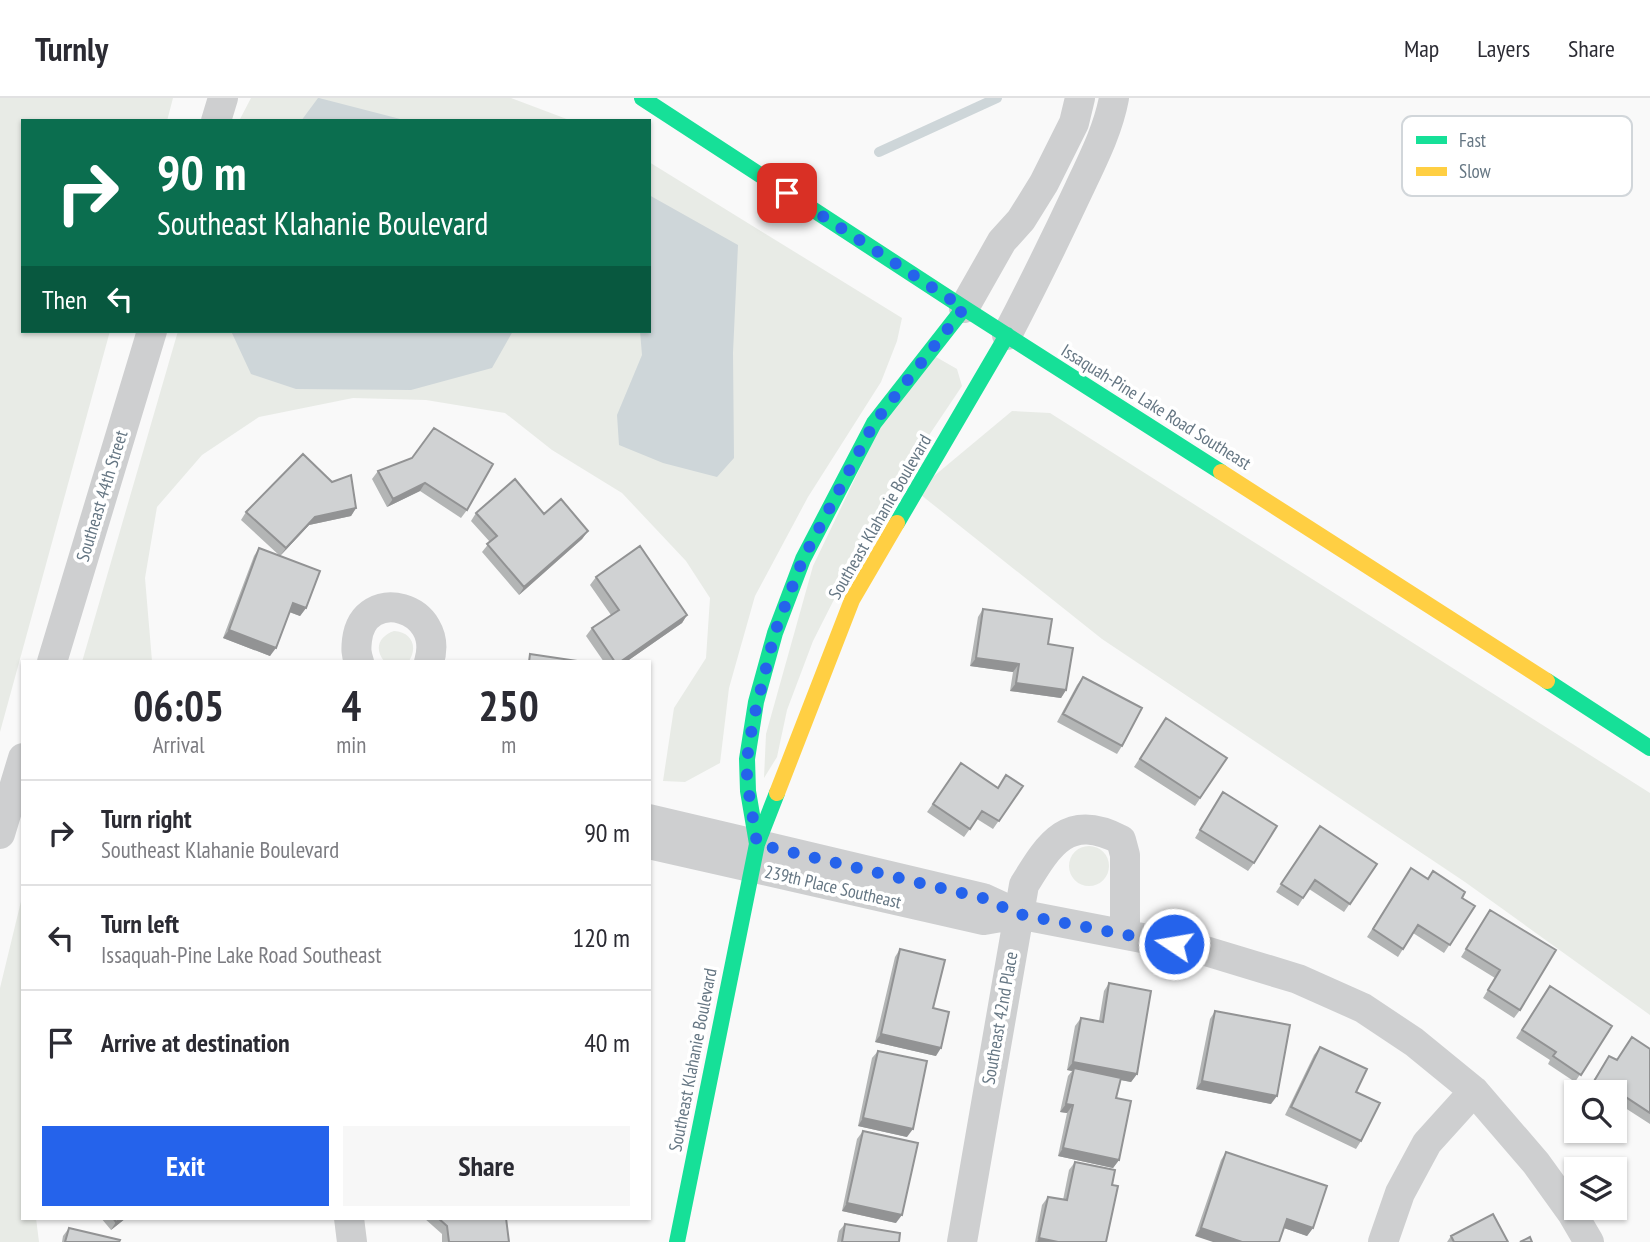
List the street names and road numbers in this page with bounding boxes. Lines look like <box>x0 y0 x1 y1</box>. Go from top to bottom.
street label: Issaquah-Pine Lake Road Southeast <box>1057 339 1255 475</box>
street label: Southeast 44th Street <box>71 428 132 564</box>
street label: Southeast Klahanie Boulevard <box>823 430 936 603</box>
street label: 239th Place Southeast <box>762 860 904 913</box>
street label: Southeast 42nd Place <box>977 950 1023 1086</box>
street label: Southeast Klahanie Boulevard <box>663 966 722 1154</box>

